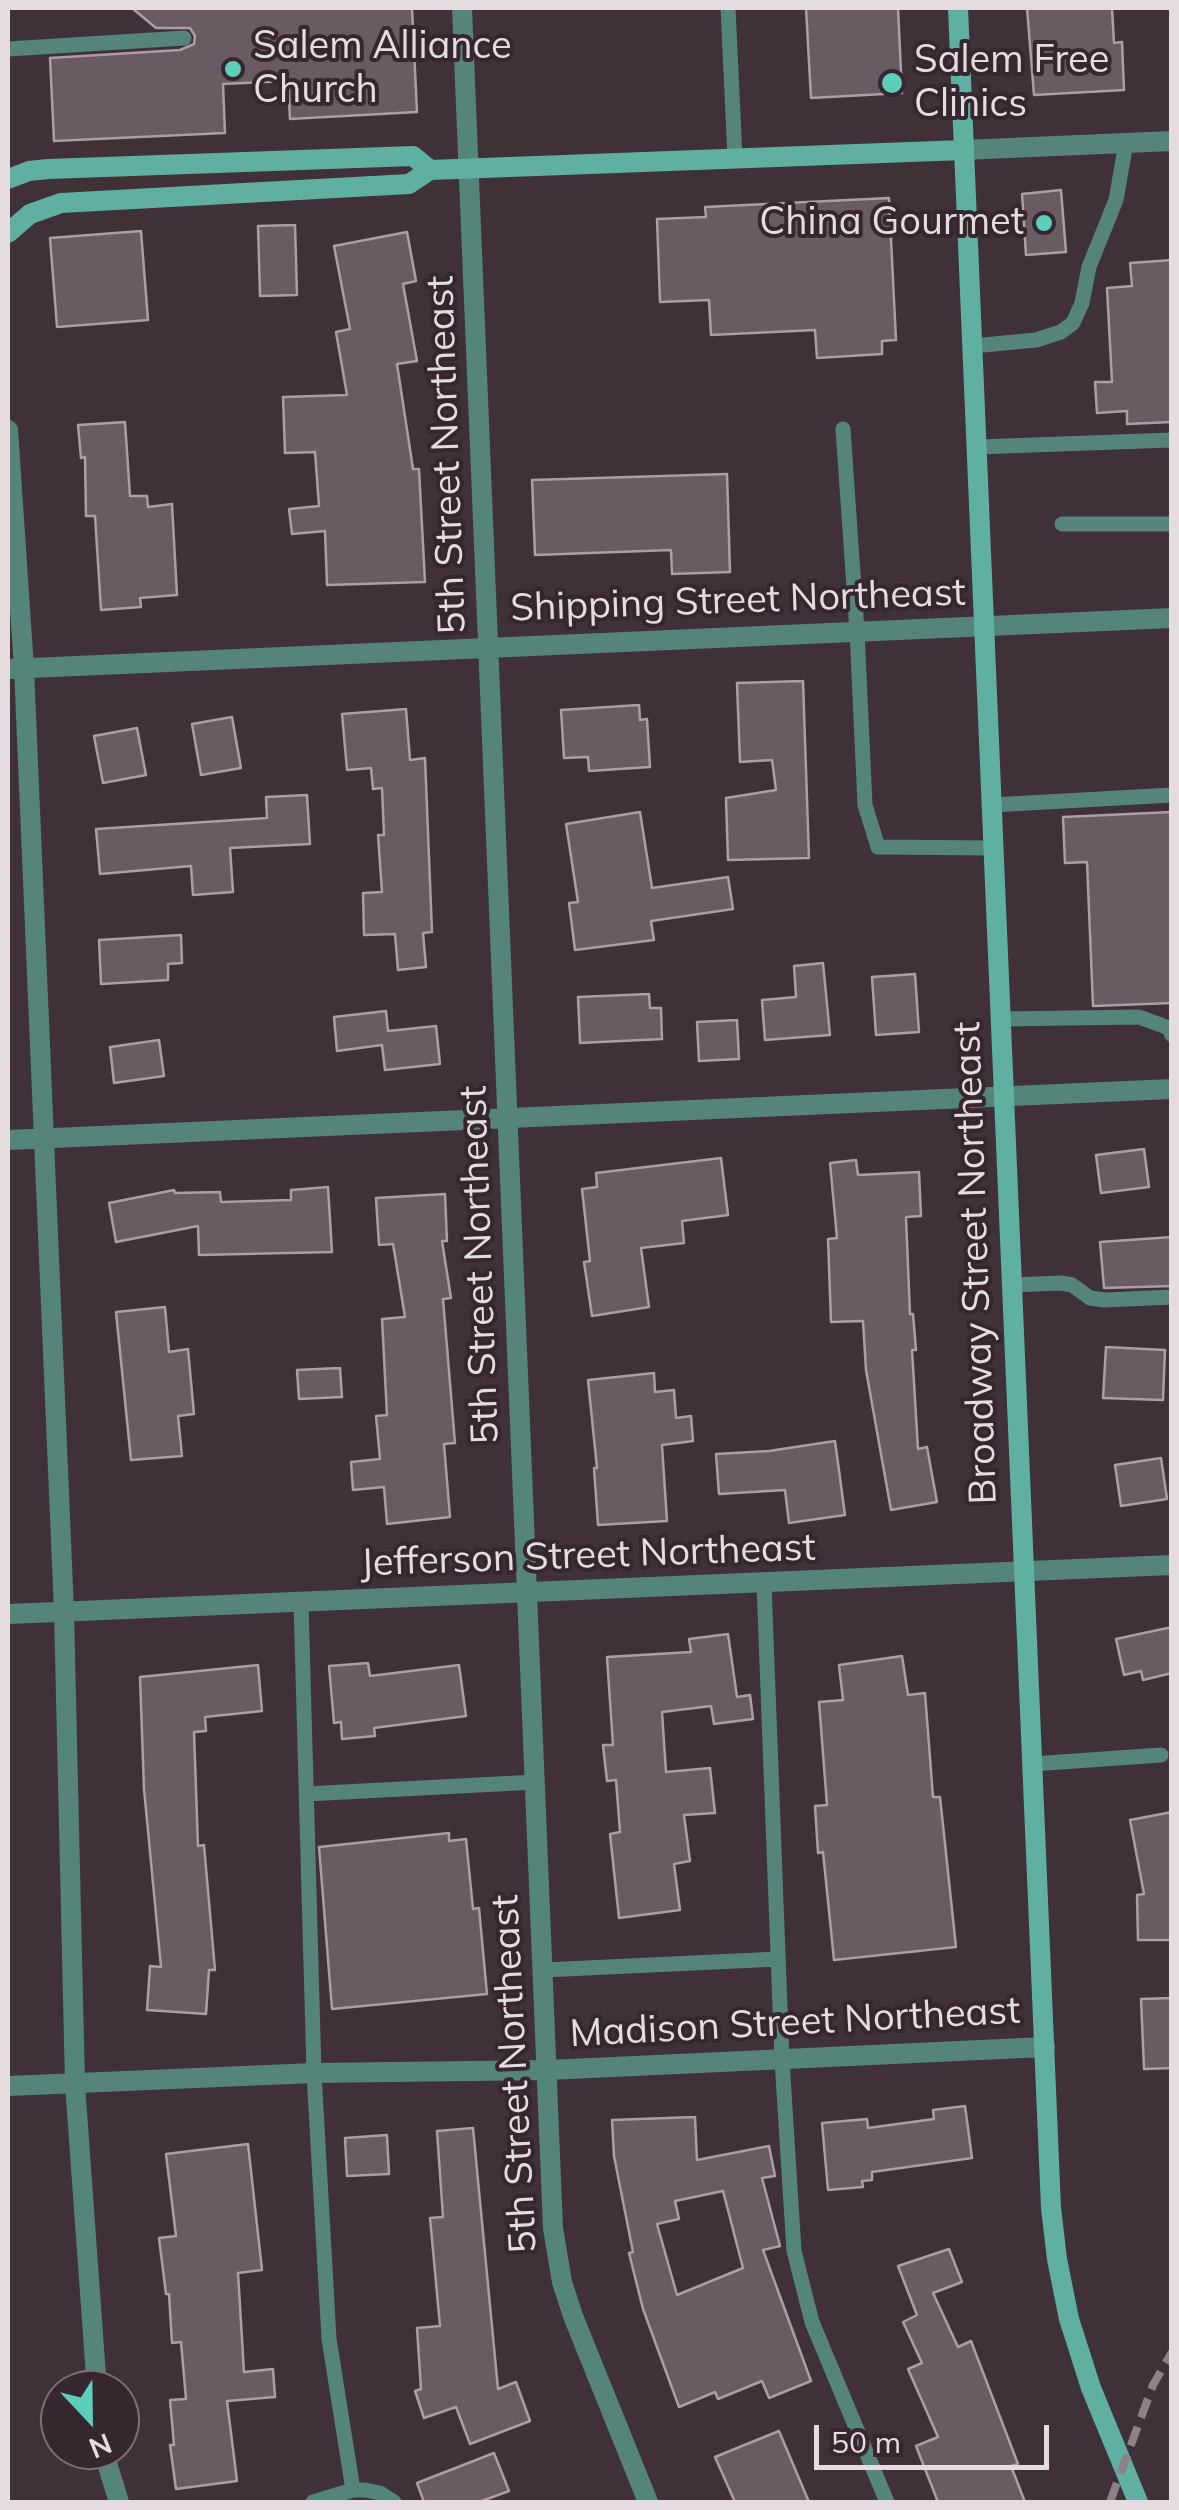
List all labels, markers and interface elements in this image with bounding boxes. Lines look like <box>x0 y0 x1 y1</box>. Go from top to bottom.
place label: Salem Alliance Church <box>253 24 512 113</box>
place label: Salem Free Clinics <box>914 38 1109 127</box>
marker: Salem Alliance Church <box>222 58 244 80</box>
marker: Salem Free Clinics <box>879 70 905 96</box>
place label: China Gourmet <box>759 200 1024 246</box>
marker: China Gourmet <box>1033 212 1055 234</box>
street label: 5th Street Northeast <box>418 275 476 635</box>
street label: Shipping Street Northeast <box>510 570 966 632</box>
street label: Broadway Street Northeast <box>945 1021 1007 1505</box>
street label: 5th Street Northeast <box>451 1085 509 1445</box>
street label: Jefferson Street Northeast <box>360 1525 816 1587</box>
street label: 5th Street Northeast <box>483 1893 547 2255</box>
street label: Madison Street Northeast <box>569 1988 1021 2058</box>
north arrow <box>40 2370 140 2470</box>
scale bar <box>819 2405 1054 2467</box>
text: 50 m <box>831 2423 901 2461</box>
text: N <box>84 2426 117 2467</box>

